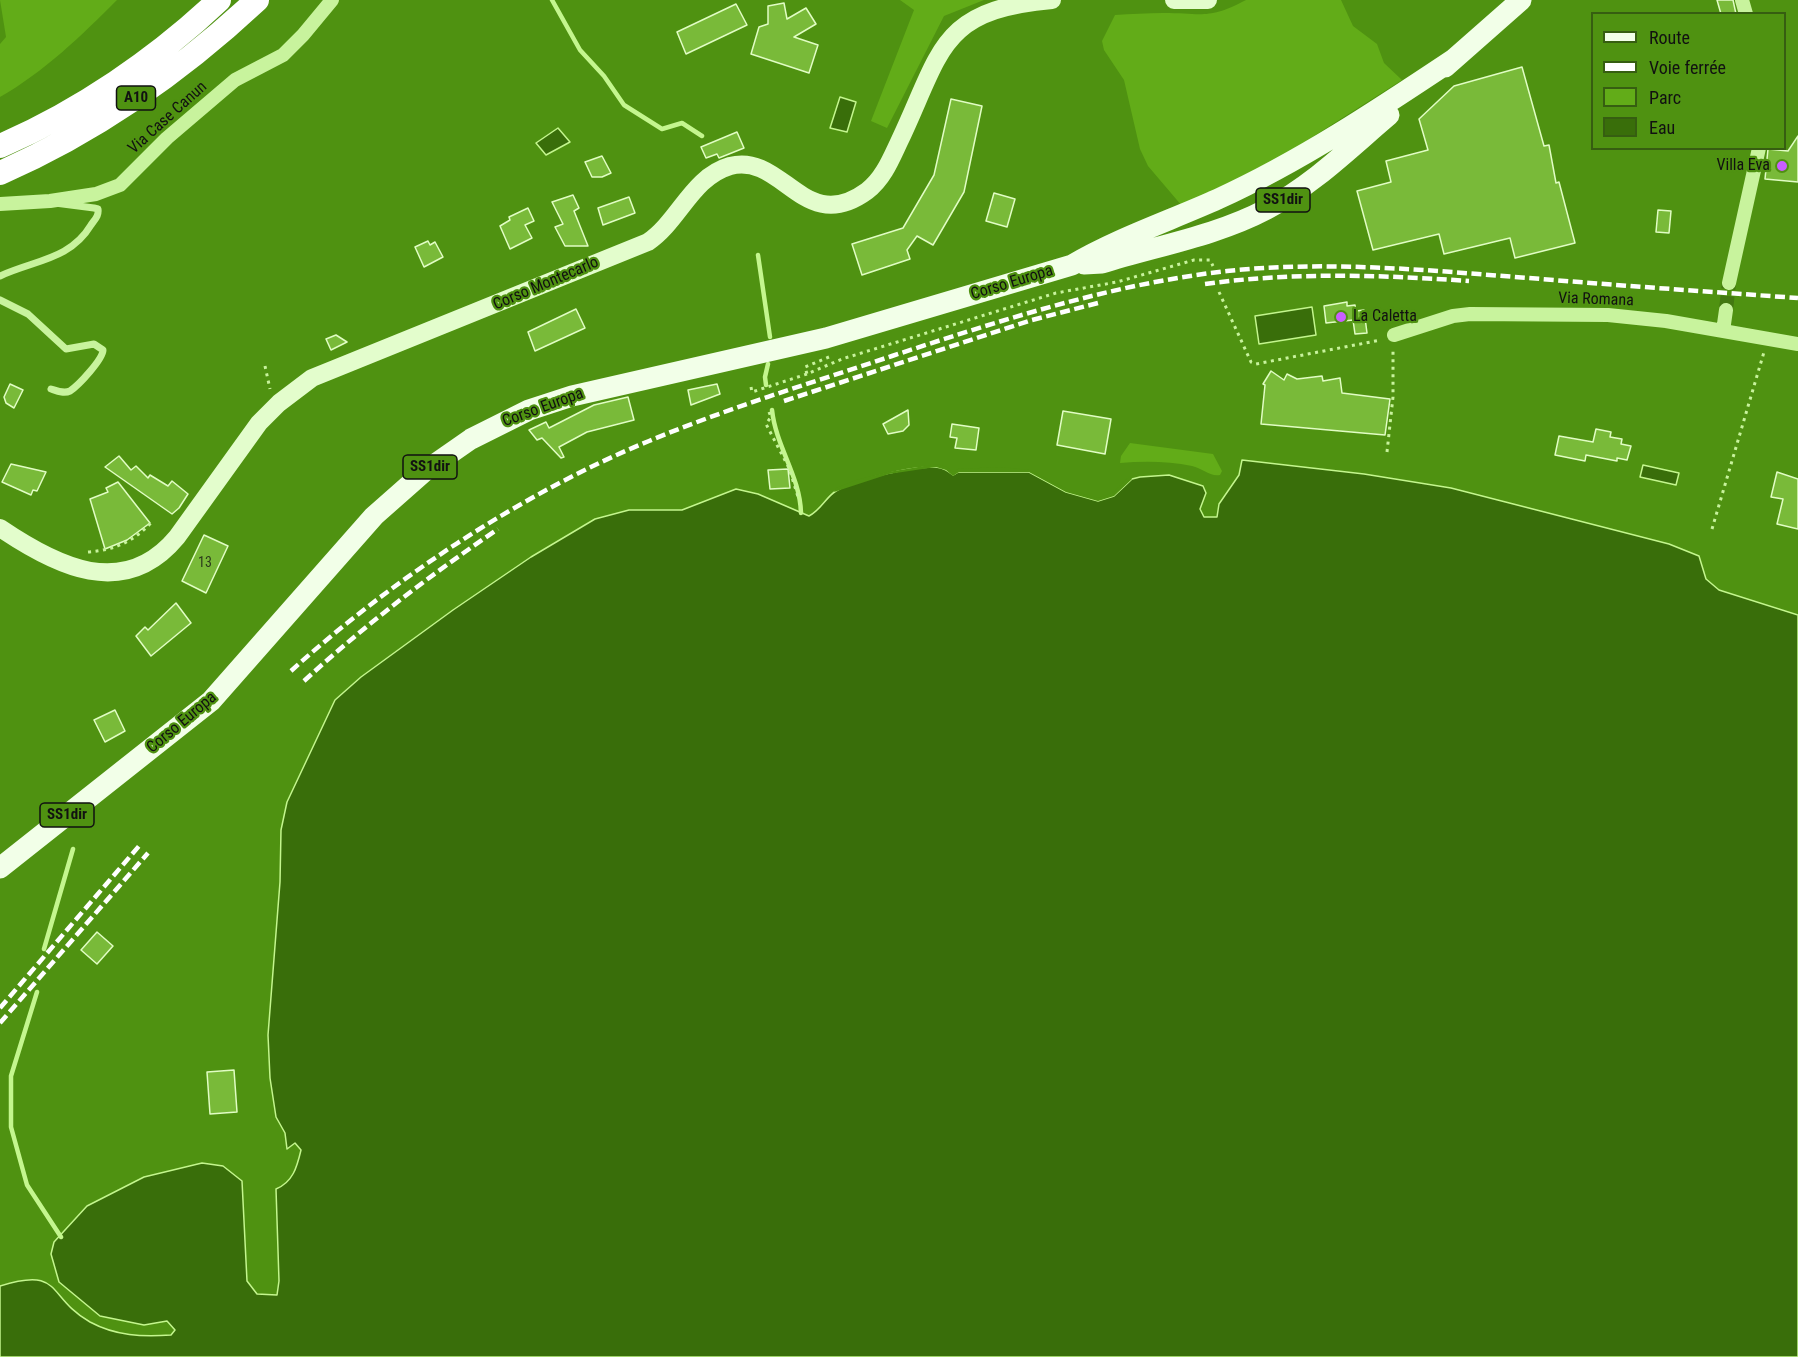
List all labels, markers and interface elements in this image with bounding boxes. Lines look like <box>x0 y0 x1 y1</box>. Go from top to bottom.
legend <box>1591 12 1786 150</box>
text: Route <box>1649 27 1690 48</box>
text: Voie ferrée <box>1649 57 1726 78</box>
street label: Via Case Canun <box>125 78 211 158</box>
road number: A10 <box>116 86 156 110</box>
text: Parc <box>1649 87 1681 108</box>
text: Eau <box>1649 117 1675 138</box>
place label: Villa Eva <box>1717 156 1770 176</box>
marker: Villa Eva <box>1775 159 1789 173</box>
road number: SS1dir <box>1256 188 1310 212</box>
street label: Corso Montecarlo <box>490 253 602 315</box>
street label: Corso Europa <box>969 261 1055 305</box>
street label: Via Romana <box>1558 289 1634 311</box>
place label: La Caletta <box>1353 307 1417 327</box>
marker: La Caletta <box>1334 310 1348 324</box>
street label: Corso Europa <box>500 384 586 432</box>
road number: SS1dir <box>403 455 457 479</box>
house number: 13 <box>198 555 212 571</box>
street label: Corso Europa <box>143 688 221 758</box>
road number: SS1dir <box>40 803 94 827</box>

